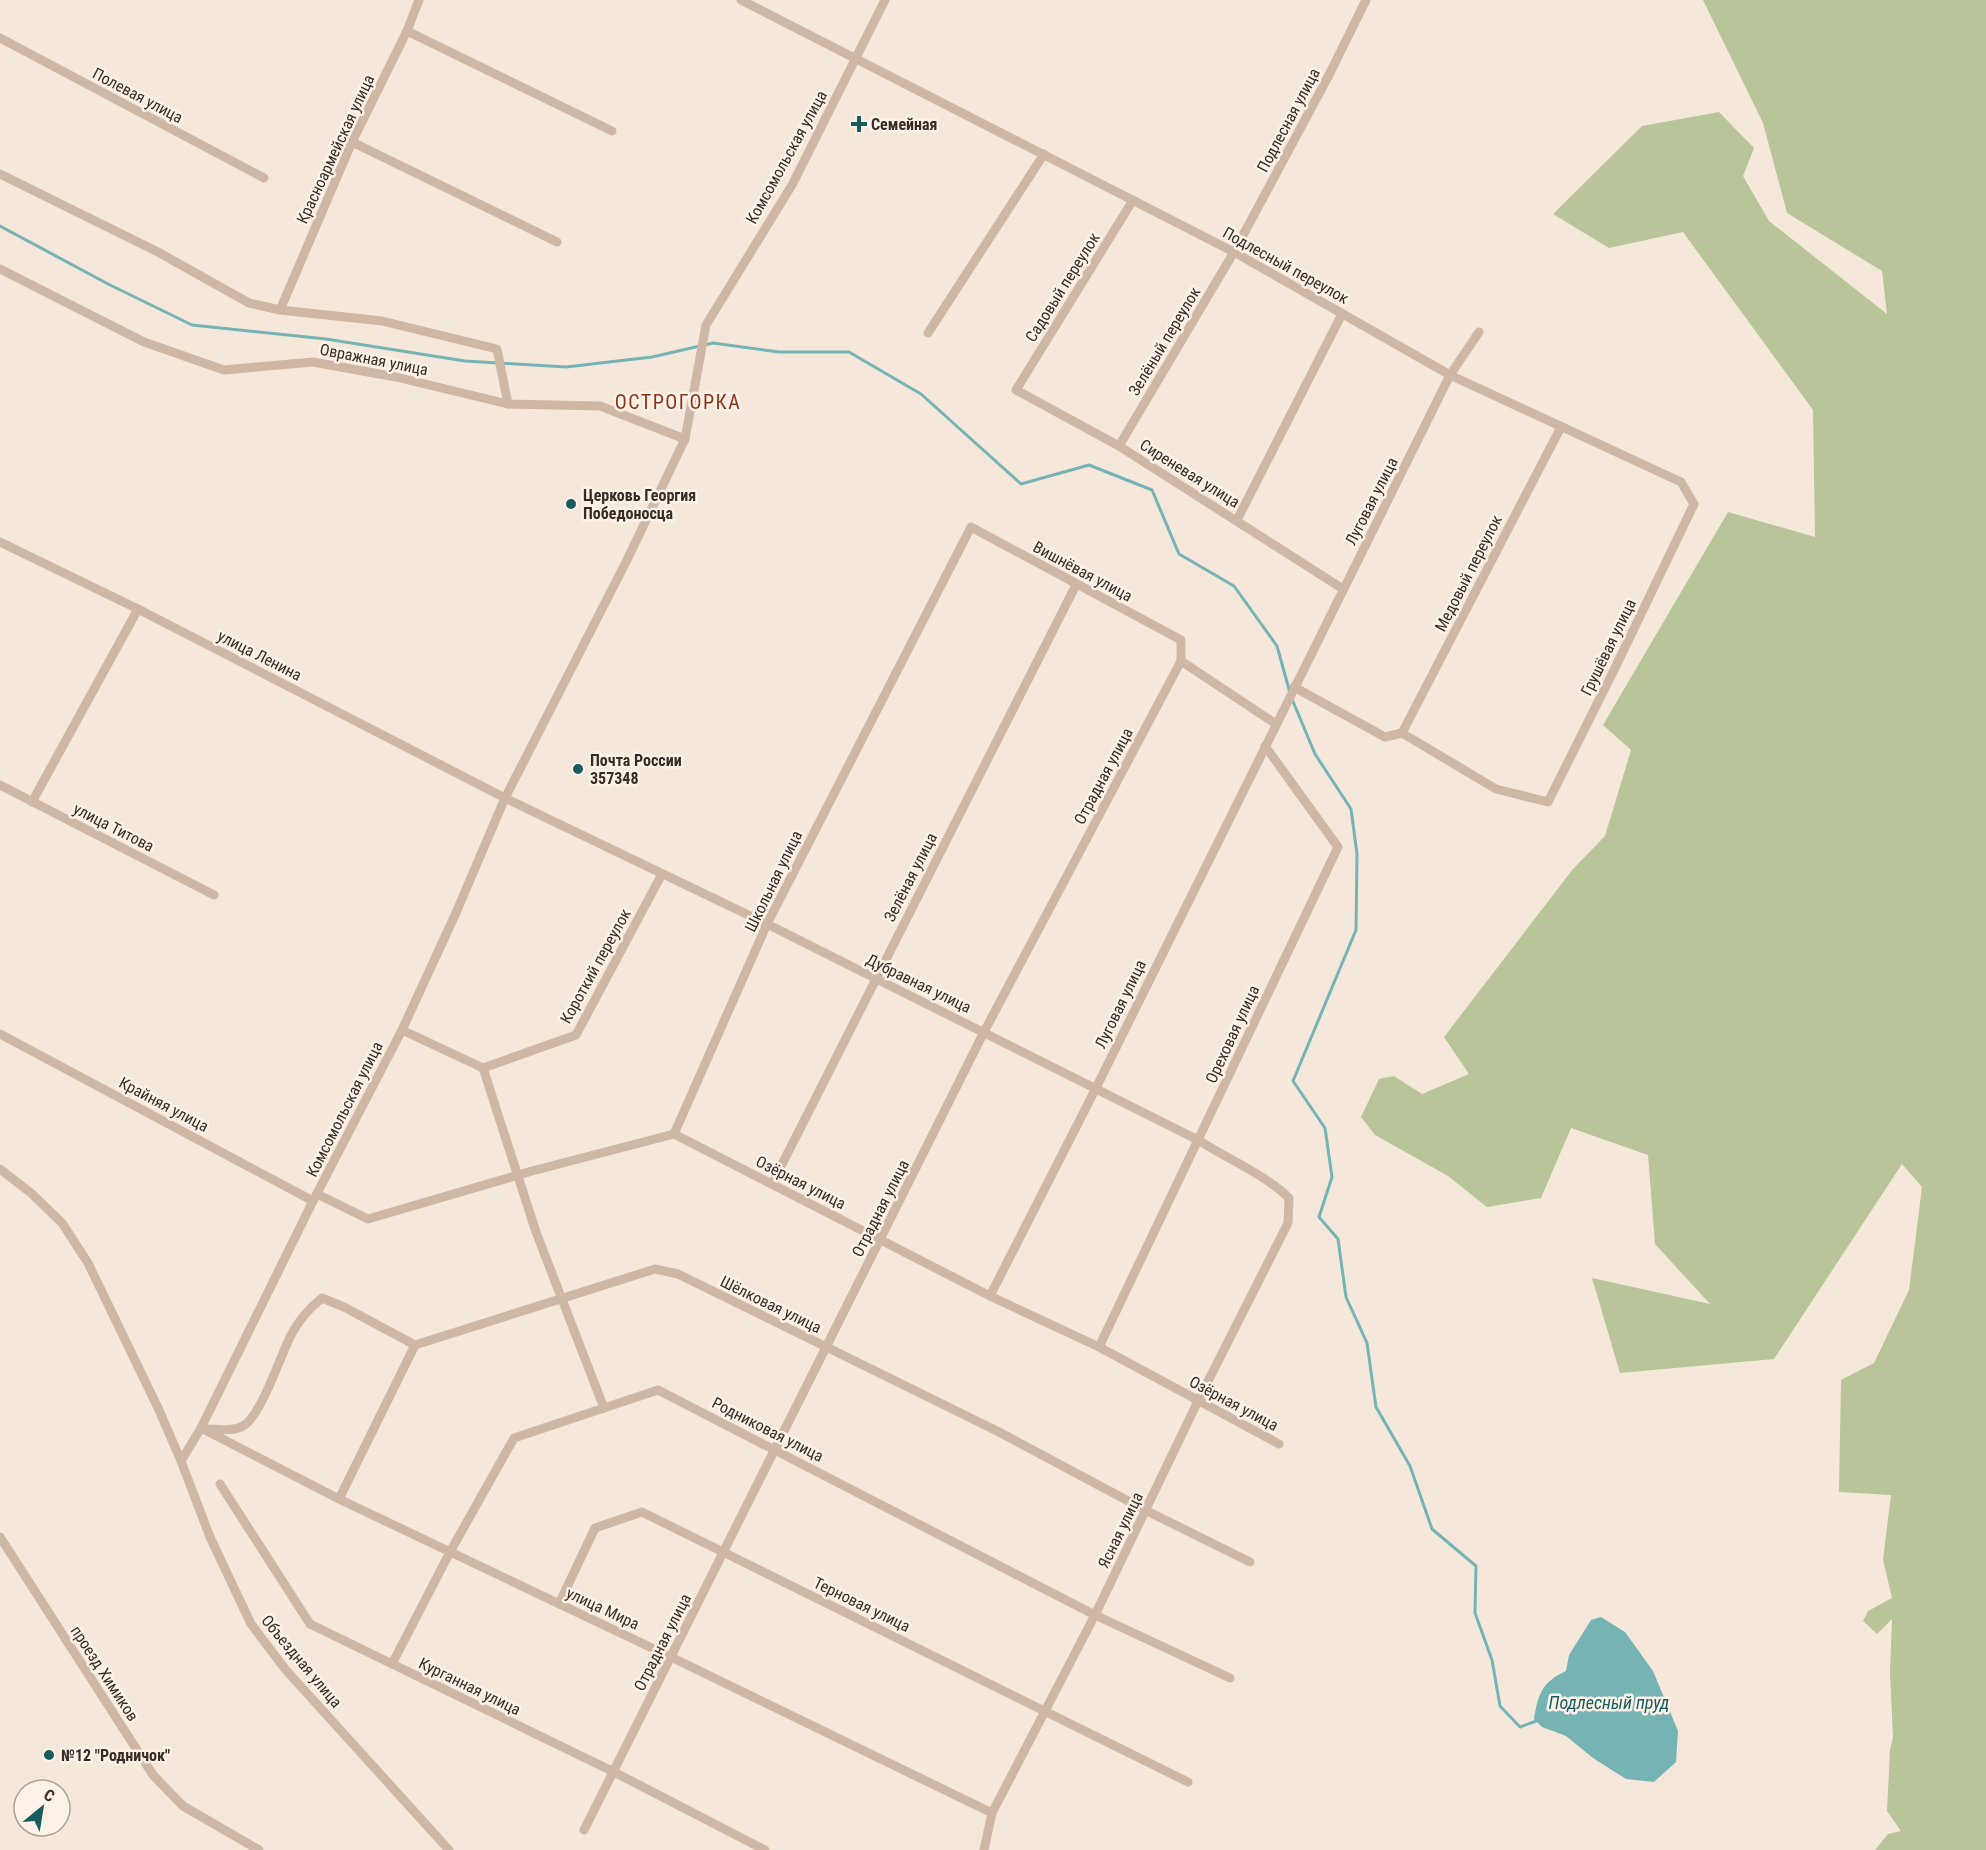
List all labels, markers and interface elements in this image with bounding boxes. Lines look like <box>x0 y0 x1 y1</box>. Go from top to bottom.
street label: Полевая улица <box>89 64 186 127</box>
street label: Подлесная улица <box>1253 65 1324 175</box>
street label: Красноармейская улица <box>293 72 378 227</box>
street label: Комсомольская улица <box>742 87 831 227</box>
place label: Семейная <box>871 115 937 134</box>
marker: Семейная <box>852 117 866 131</box>
street label: Подлесный переулок <box>1219 223 1352 308</box>
street label: Садовый переулок <box>1021 229 1104 345</box>
street label: Зелёный переулок <box>1124 283 1205 399</box>
street label: Овражная улица <box>318 340 430 379</box>
district label: ОСТРОГОРКА <box>615 390 741 414</box>
street label: Сиреневая улица <box>1136 435 1243 512</box>
street label: Луговая улица <box>1341 454 1402 548</box>
place label: Церковь Георгия Победоносца <box>583 486 696 523</box>
marker: Церковь Георгия Победоносца <box>564 497 578 511</box>
street label: Медовый переулок <box>1431 512 1506 635</box>
street label: Вишнёвая улица <box>1030 537 1136 606</box>
street label: Грушёвая улица <box>1577 596 1640 699</box>
street label: улица Ленина <box>215 626 305 685</box>
street label: Отрадная улица <box>1070 725 1137 828</box>
place label: Почта России 357348 <box>590 751 682 788</box>
marker: Почта России 357348 <box>571 762 585 776</box>
street label: улица Титова <box>70 799 157 856</box>
street label: Школьная улица <box>741 828 806 935</box>
street label: Зелёная улица <box>880 830 941 925</box>
street label: Короткий переулок <box>556 905 635 1027</box>
street label: Дубравная улица <box>863 950 974 1017</box>
street label: Луговая улица <box>1091 957 1150 1052</box>
street label: Ореховая улица <box>1202 982 1263 1086</box>
street label: Комсомольская улица <box>302 1038 387 1180</box>
street label: Крайняя улица <box>116 1073 212 1136</box>
street label: Озёрная улица <box>753 1152 849 1213</box>
street label: Отрадная улица <box>848 1156 913 1260</box>
street label: Шёлковая улица <box>717 1272 824 1337</box>
street label: Озёрная улица <box>1186 1372 1282 1435</box>
street label: Родниковая улица <box>709 1393 827 1466</box>
street label: Ясная улица <box>1094 1489 1147 1571</box>
street label: Терновая улица <box>810 1573 913 1636</box>
street label: улица Мира <box>563 1583 642 1634</box>
street label: Отрадная улица <box>630 1590 695 1694</box>
street label: Объездная улица <box>257 1611 346 1712</box>
street label: проезд Химиков <box>67 1622 143 1725</box>
street label: Курганная улица <box>416 1654 524 1719</box>
water label: Подлесный пруд <box>1549 1692 1669 1713</box>
place label: №12 "Родничок" <box>61 1746 170 1765</box>
marker: №12 "Родничок" <box>42 1748 56 1762</box>
north arrow <box>12 1778 72 1838</box>
text: С <box>41 1785 58 1806</box>

